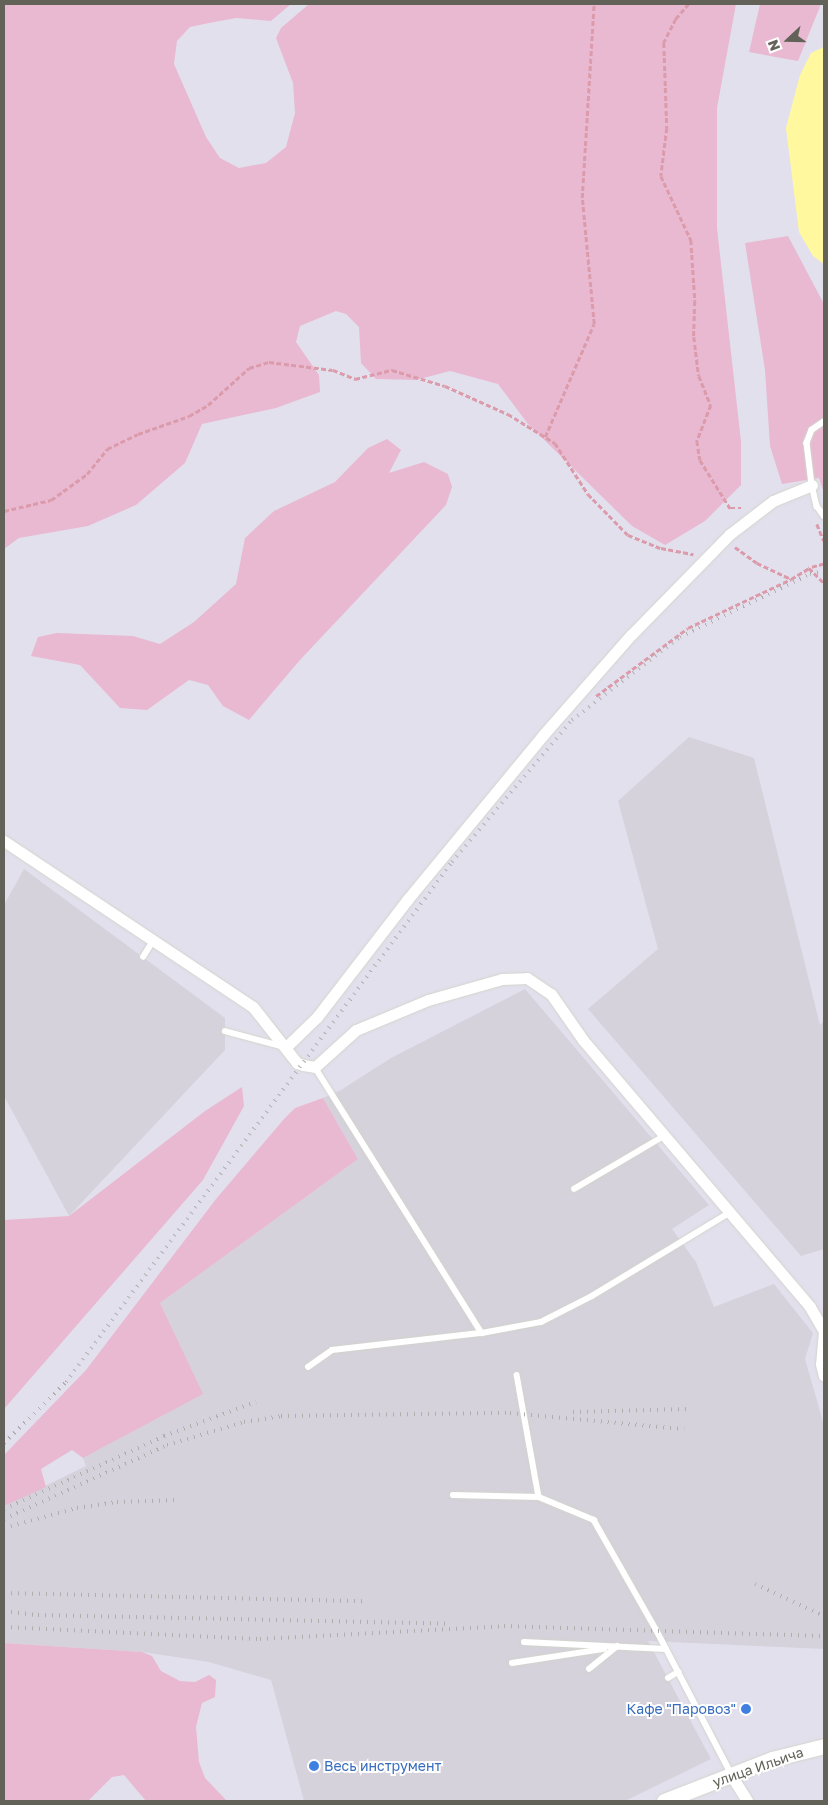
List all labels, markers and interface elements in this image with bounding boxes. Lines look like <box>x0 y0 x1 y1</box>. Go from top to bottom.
north arrow <box>763 15 813 65</box>
text: N <box>764 38 783 54</box>
place label: Кафе "Паровоз" <box>627 1701 736 1717</box>
marker: Кафе "Паровоз" <box>740 1703 752 1715</box>
street label: улица Ильича <box>710 1744 806 1790</box>
place label: Весь инструмент <box>324 1758 441 1774</box>
marker: Весь инструмент <box>308 1760 320 1772</box>

